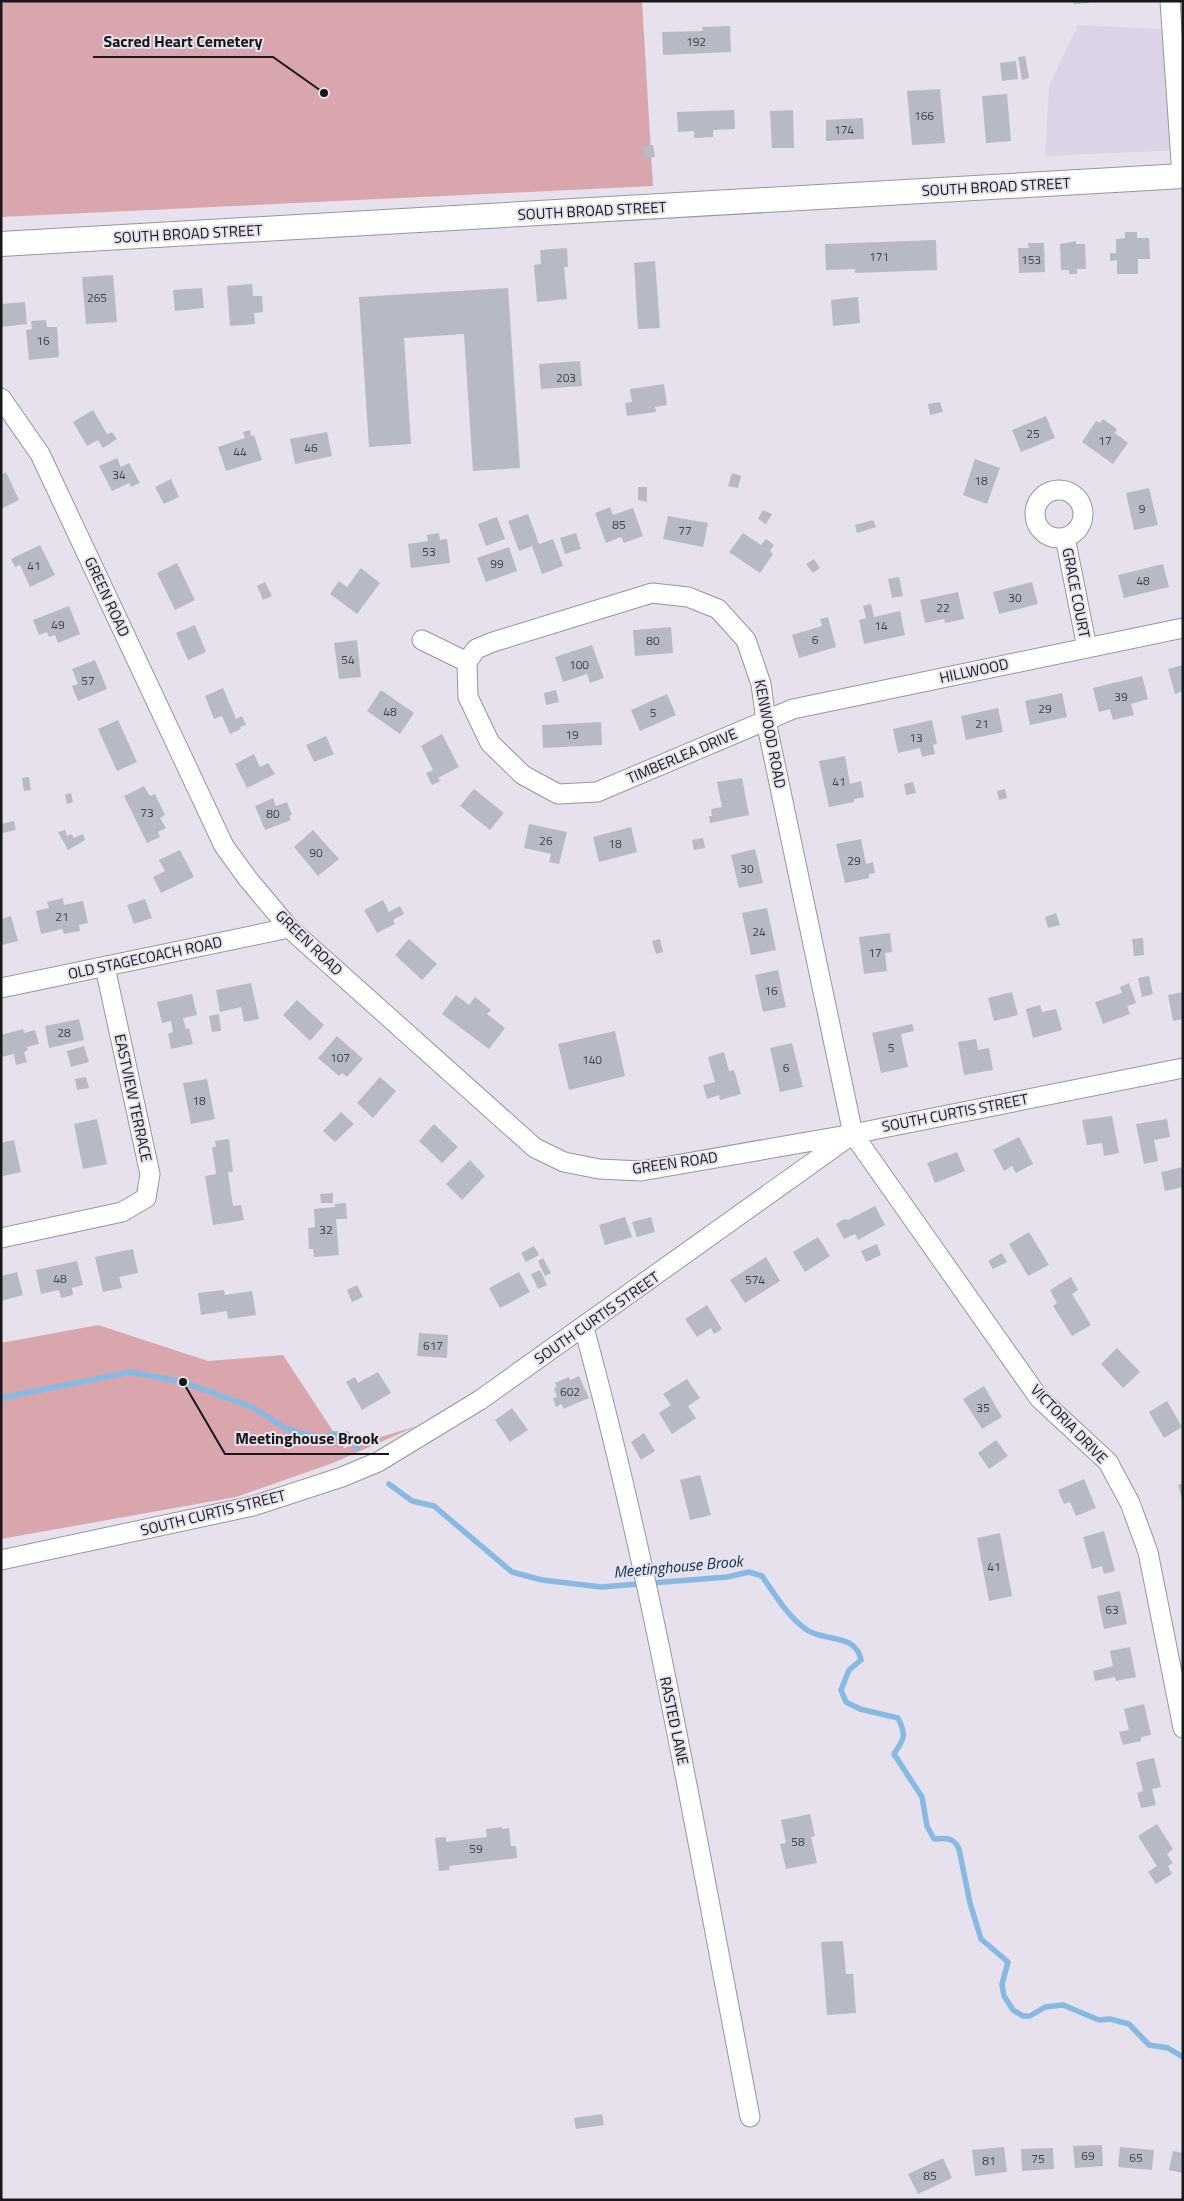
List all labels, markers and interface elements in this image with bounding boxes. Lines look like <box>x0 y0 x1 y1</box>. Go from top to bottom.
callout: Sacred Heart Cemetery <box>93 26 273 57</box>
text: Sacred Heart Cemetery <box>103 29 263 53</box>
house number: 192 <box>686 32 706 51</box>
house number: 166 <box>914 106 934 125</box>
house number: 174 <box>834 120 854 139</box>
street label: SOUTH BROAD STREET <box>921 171 1071 202</box>
street label: SOUTH BROAD STREET <box>517 195 667 226</box>
street label: SOUTH BROAD STREET <box>113 218 263 249</box>
house number: 171 <box>869 247 889 266</box>
house number: 153 <box>1021 250 1041 269</box>
house number: 265 <box>87 288 107 307</box>
house number: 16 <box>36 331 50 350</box>
house number: 203 <box>556 368 576 387</box>
house number: 25 <box>1026 424 1040 443</box>
house number: 17 <box>1098 431 1112 450</box>
house number: 46 <box>304 438 318 457</box>
house number: 44 <box>233 442 247 461</box>
house number: 34 <box>112 465 126 484</box>
house number: 18 <box>974 471 988 490</box>
house number: 9 <box>1139 499 1146 518</box>
house number: 85 <box>612 515 626 534</box>
house number: 77 <box>678 521 692 540</box>
house number: 53 <box>422 542 436 561</box>
street label: GRACE COURT <box>1056 546 1097 640</box>
street label: GREEN ROAD <box>79 553 136 641</box>
house number: 99 <box>490 554 504 573</box>
house number: 41 <box>27 556 41 575</box>
house number: 48 <box>1136 571 1150 590</box>
house number: 30 <box>1008 588 1022 607</box>
house number: 22 <box>936 598 950 617</box>
house number: 49 <box>51 615 65 634</box>
house number: 14 <box>874 616 888 635</box>
house number: 6 <box>812 630 819 649</box>
house number: 80 <box>646 631 660 650</box>
house number: 54 <box>341 650 355 669</box>
street label: HILLWOOD <box>937 652 1011 689</box>
house number: 100 <box>569 655 589 674</box>
house number: 57 <box>81 671 95 690</box>
street label: KENWOOD ROAD <box>749 677 792 790</box>
house number: 39 <box>1114 687 1128 706</box>
house number: 29 <box>1038 699 1052 718</box>
house number: 48 <box>383 702 397 721</box>
house number: 5 <box>650 703 657 722</box>
house number: 21 <box>975 714 989 733</box>
street label: TIMBERLEA DRIVE <box>623 722 741 789</box>
house number: 19 <box>565 725 579 744</box>
house number: 13 <box>909 728 923 747</box>
house number: 41 <box>832 772 846 791</box>
house number: 73 <box>140 803 154 822</box>
house number: 80 <box>266 804 280 823</box>
house number: 26 <box>539 831 553 850</box>
house number: 18 <box>608 834 622 853</box>
house number: 90 <box>309 843 323 862</box>
house number: 29 <box>847 851 861 870</box>
house number: 30 <box>740 859 754 878</box>
street label: GREEN ROAD <box>270 904 348 981</box>
house number: 21 <box>55 907 69 926</box>
house number: 24 <box>752 922 766 941</box>
street label: OLD STAGECOACH ROAD <box>66 930 224 985</box>
house number: 17 <box>868 943 882 962</box>
house number: 16 <box>764 981 778 1000</box>
house number: 28 <box>57 1023 71 1042</box>
street label: EASTVIEW TERRACE <box>109 1032 158 1164</box>
house number: 5 <box>888 1038 895 1057</box>
house number: 107 <box>330 1048 350 1067</box>
house number: 140 <box>582 1050 602 1069</box>
house number: 6 <box>783 1058 790 1077</box>
street label: SOUTH CURTIS STREET <box>880 1087 1030 1138</box>
house number: 18 <box>192 1091 206 1110</box>
street label: GREEN ROAD <box>631 1145 719 1180</box>
house number: 32 <box>319 1220 333 1239</box>
street label: SOUTH CURTIS STREET <box>529 1265 664 1370</box>
house number: 48 <box>53 1269 67 1288</box>
house number: 574 <box>745 1270 765 1289</box>
house number: 617 <box>423 1336 443 1355</box>
street label: VICTORIA DRIVE <box>1025 1379 1113 1469</box>
house number: 602 <box>560 1382 580 1401</box>
house number: 35 <box>976 1398 990 1417</box>
callout: Meetinghouse Brook <box>225 1423 389 1454</box>
text: Meetinghouse Brook <box>235 1426 380 1450</box>
street label: SOUTH CURTIS STREET <box>138 1483 288 1542</box>
water label: Meetinghouse Brook <box>612 1548 746 1584</box>
house number: 41 <box>987 1557 1001 1576</box>
house number: 63 <box>1105 1600 1119 1619</box>
street label: RASTED LANE <box>654 1675 695 1767</box>
house number: 58 <box>791 1832 805 1851</box>
house number: 59 <box>469 1839 483 1858</box>
house number: 69 <box>1081 2146 1095 2165</box>
house number: 65 <box>1129 2148 1143 2167</box>
house number: 75 <box>1031 2149 1045 2168</box>
house number: 81 <box>982 2151 996 2170</box>
house number: 85 <box>923 2166 937 2185</box>

